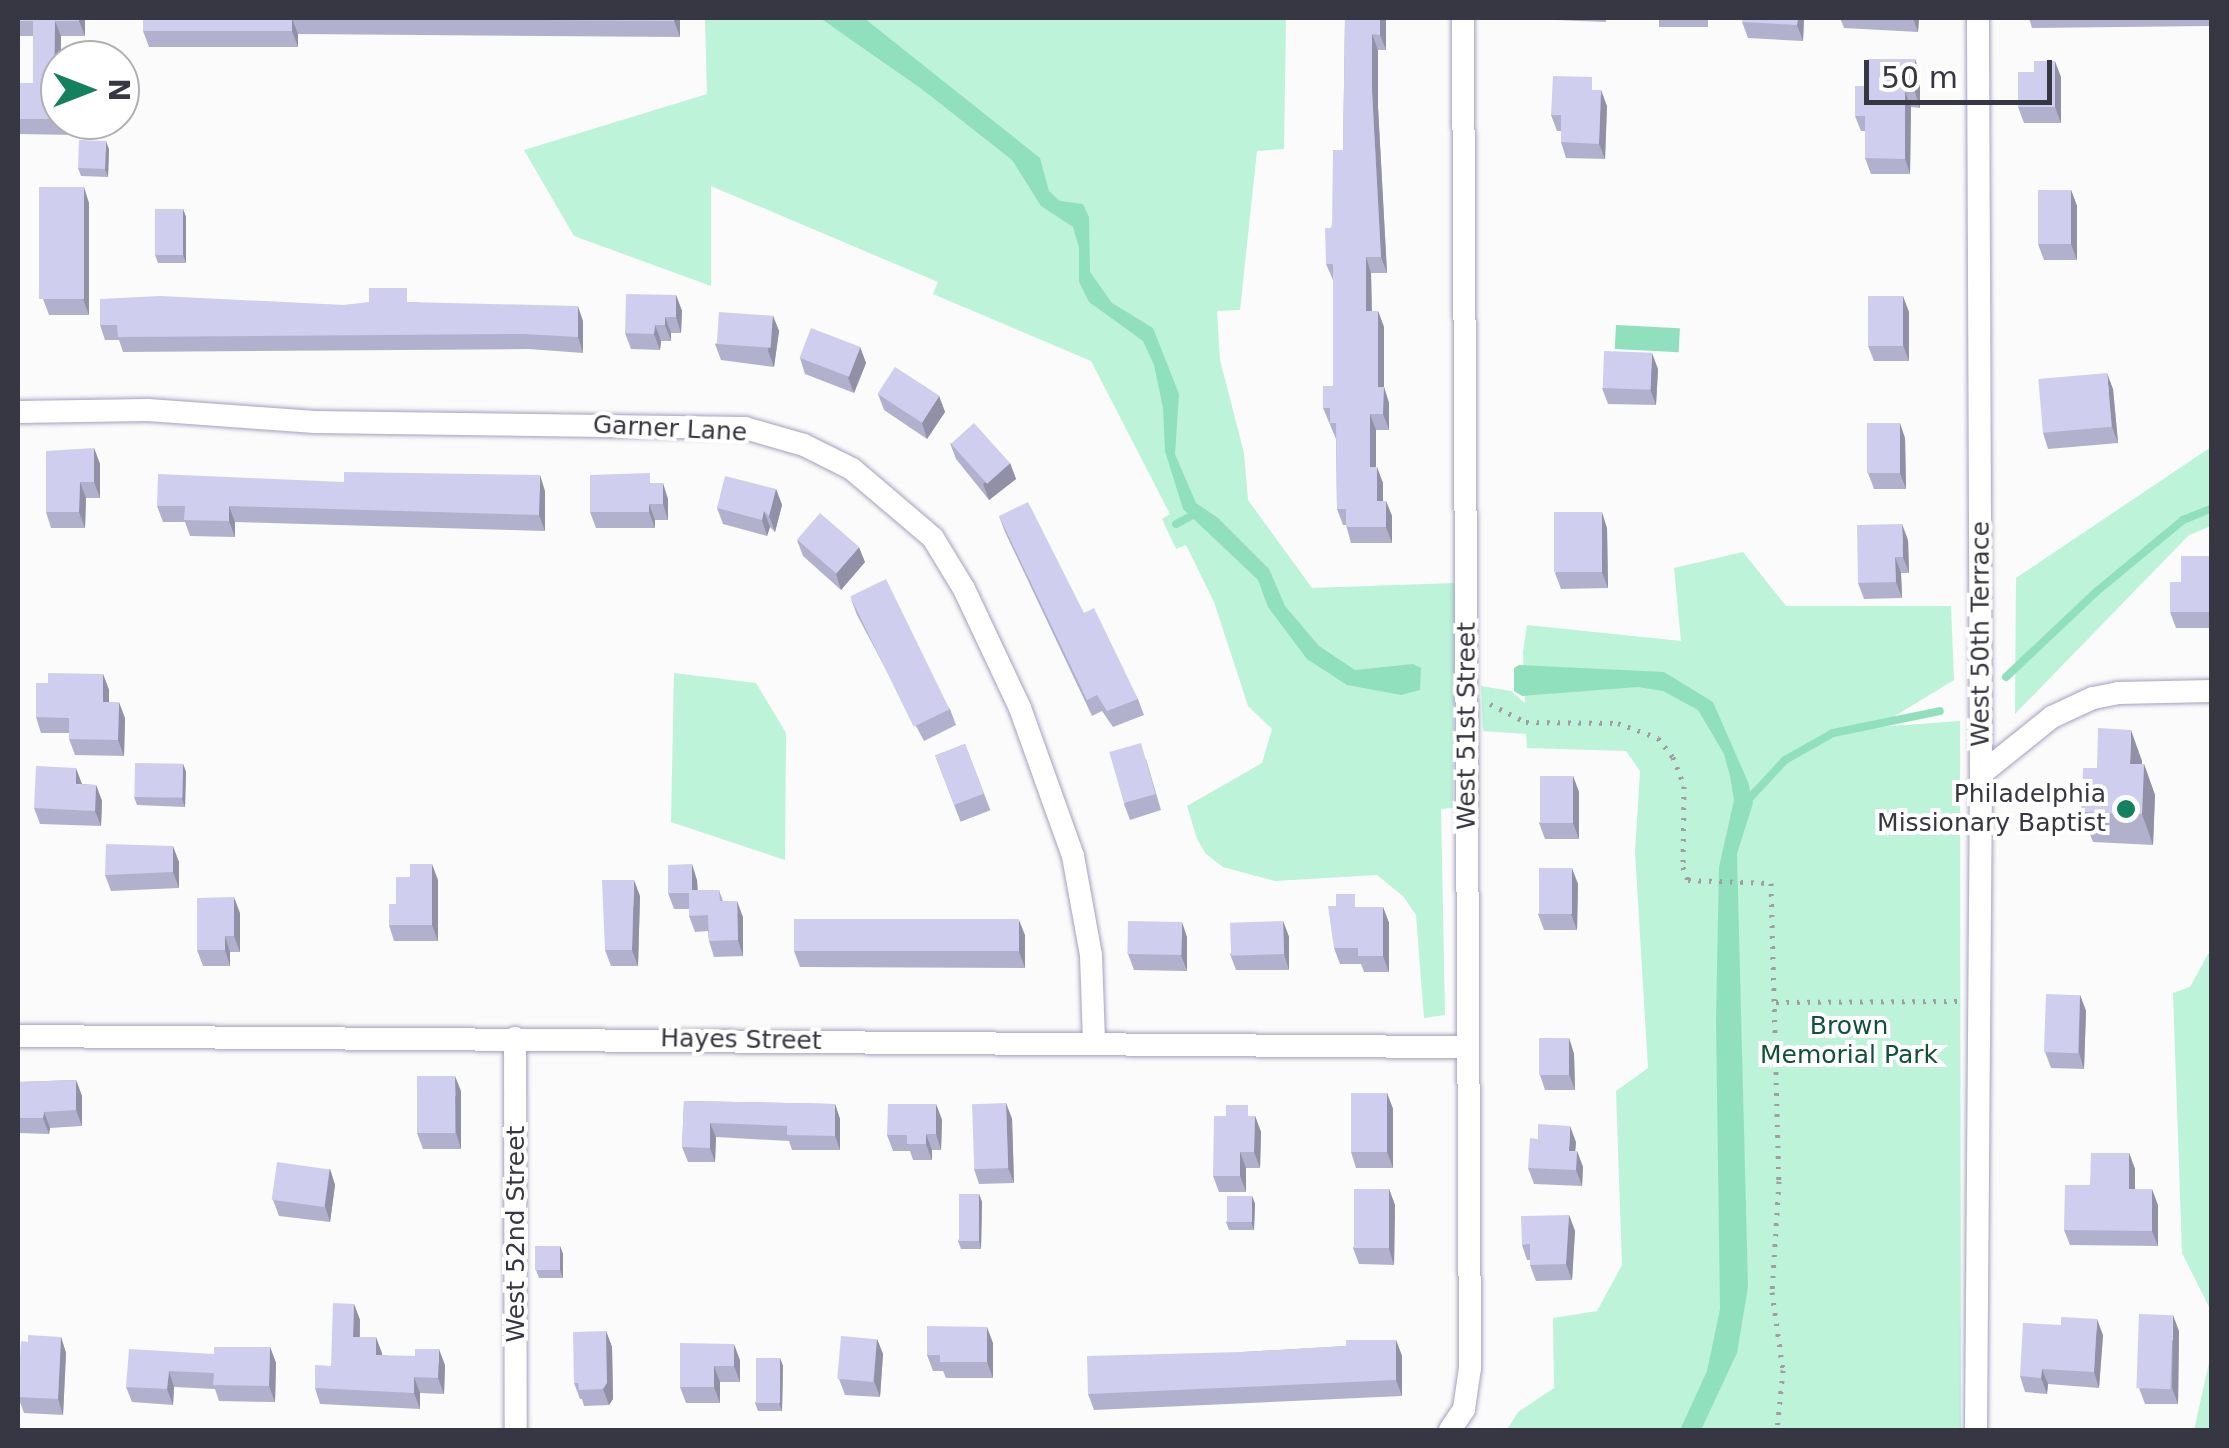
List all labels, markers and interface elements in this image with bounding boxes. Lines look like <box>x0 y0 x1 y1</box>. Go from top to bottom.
north arrow <box>40 40 140 140</box>
scale bar <box>1869 40 2056 102</box>
text: 50 m <box>1881 60 1958 95</box>
text: N <box>102 78 135 102</box>
street label: Garner Lane <box>592 410 748 448</box>
street label: West 50th Terrace <box>1966 521 1996 747</box>
street label: West 51st Street <box>1452 622 1482 830</box>
place label: Philadelphia Missionary Baptist <box>1877 780 2106 839</box>
marker: Philadelphia Missionary Baptist <box>2115 798 2137 820</box>
park label: Brown Memorial Park <box>1760 1012 1938 1071</box>
street label: Hayes Street <box>660 1024 822 1056</box>
street label: West 52nd Street <box>501 1126 531 1342</box>

